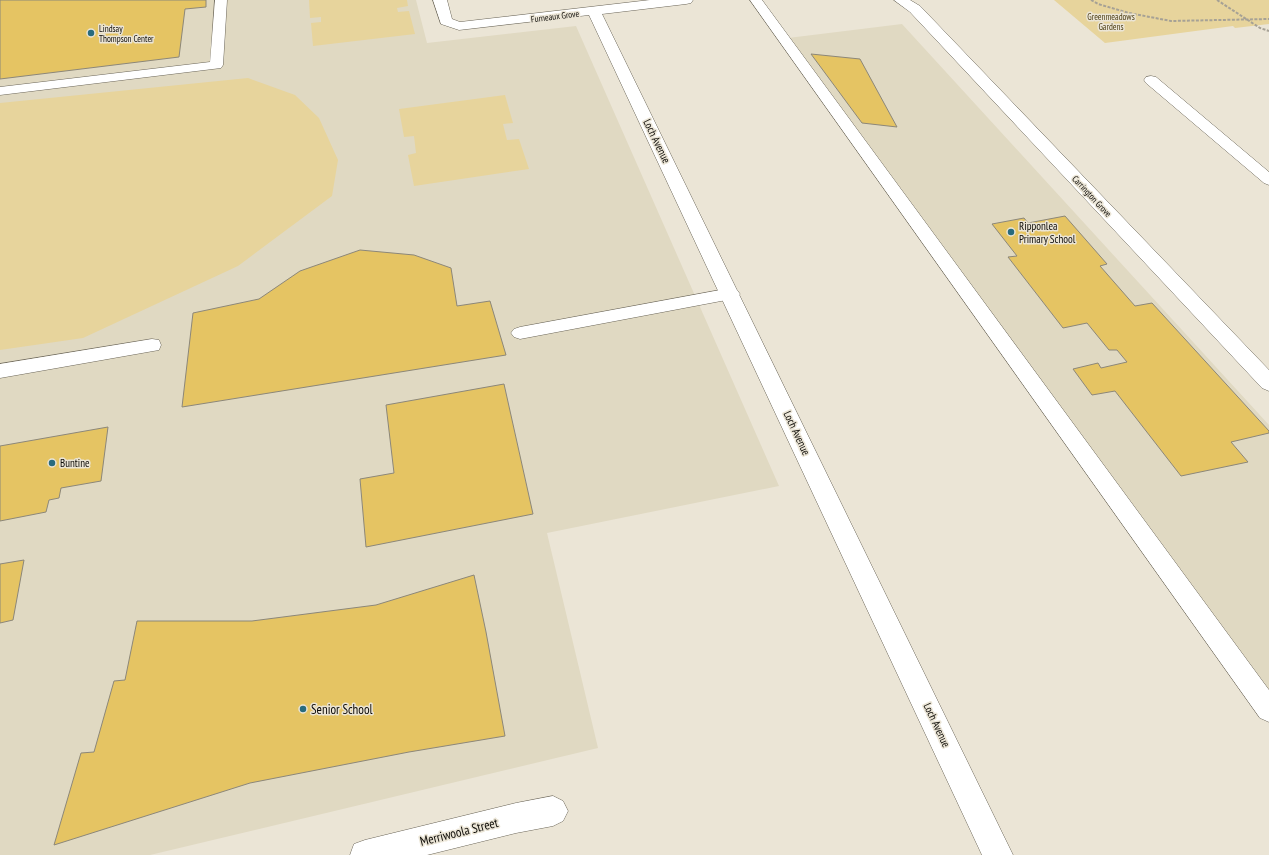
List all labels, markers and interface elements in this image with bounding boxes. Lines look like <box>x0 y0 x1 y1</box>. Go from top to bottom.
street label: Furneaux Grove <box>530 8 580 24</box>
park label: Greenmeadows Gardens <box>1087 11 1135 32</box>
place label: Lindsay Thompson Center <box>99 23 154 44</box>
marker: Lindsay Thompson Center <box>86 28 96 38</box>
street label: Loch Avenue <box>640 117 674 166</box>
street label: Carrington Grove <box>1070 173 1114 219</box>
place label: Ripponlea Primary School <box>1019 219 1076 246</box>
marker: Ripponlea Primary School <box>1006 227 1016 237</box>
street label: Loch Avenue <box>781 409 814 458</box>
place label: Buntine <box>60 456 90 470</box>
marker: Buntine <box>47 458 57 468</box>
place label: Senior School <box>311 701 373 718</box>
street label: Loch Avenue <box>921 701 954 750</box>
marker: Senior School <box>298 704 308 714</box>
street label: Merriwoola Street <box>418 814 500 850</box>

